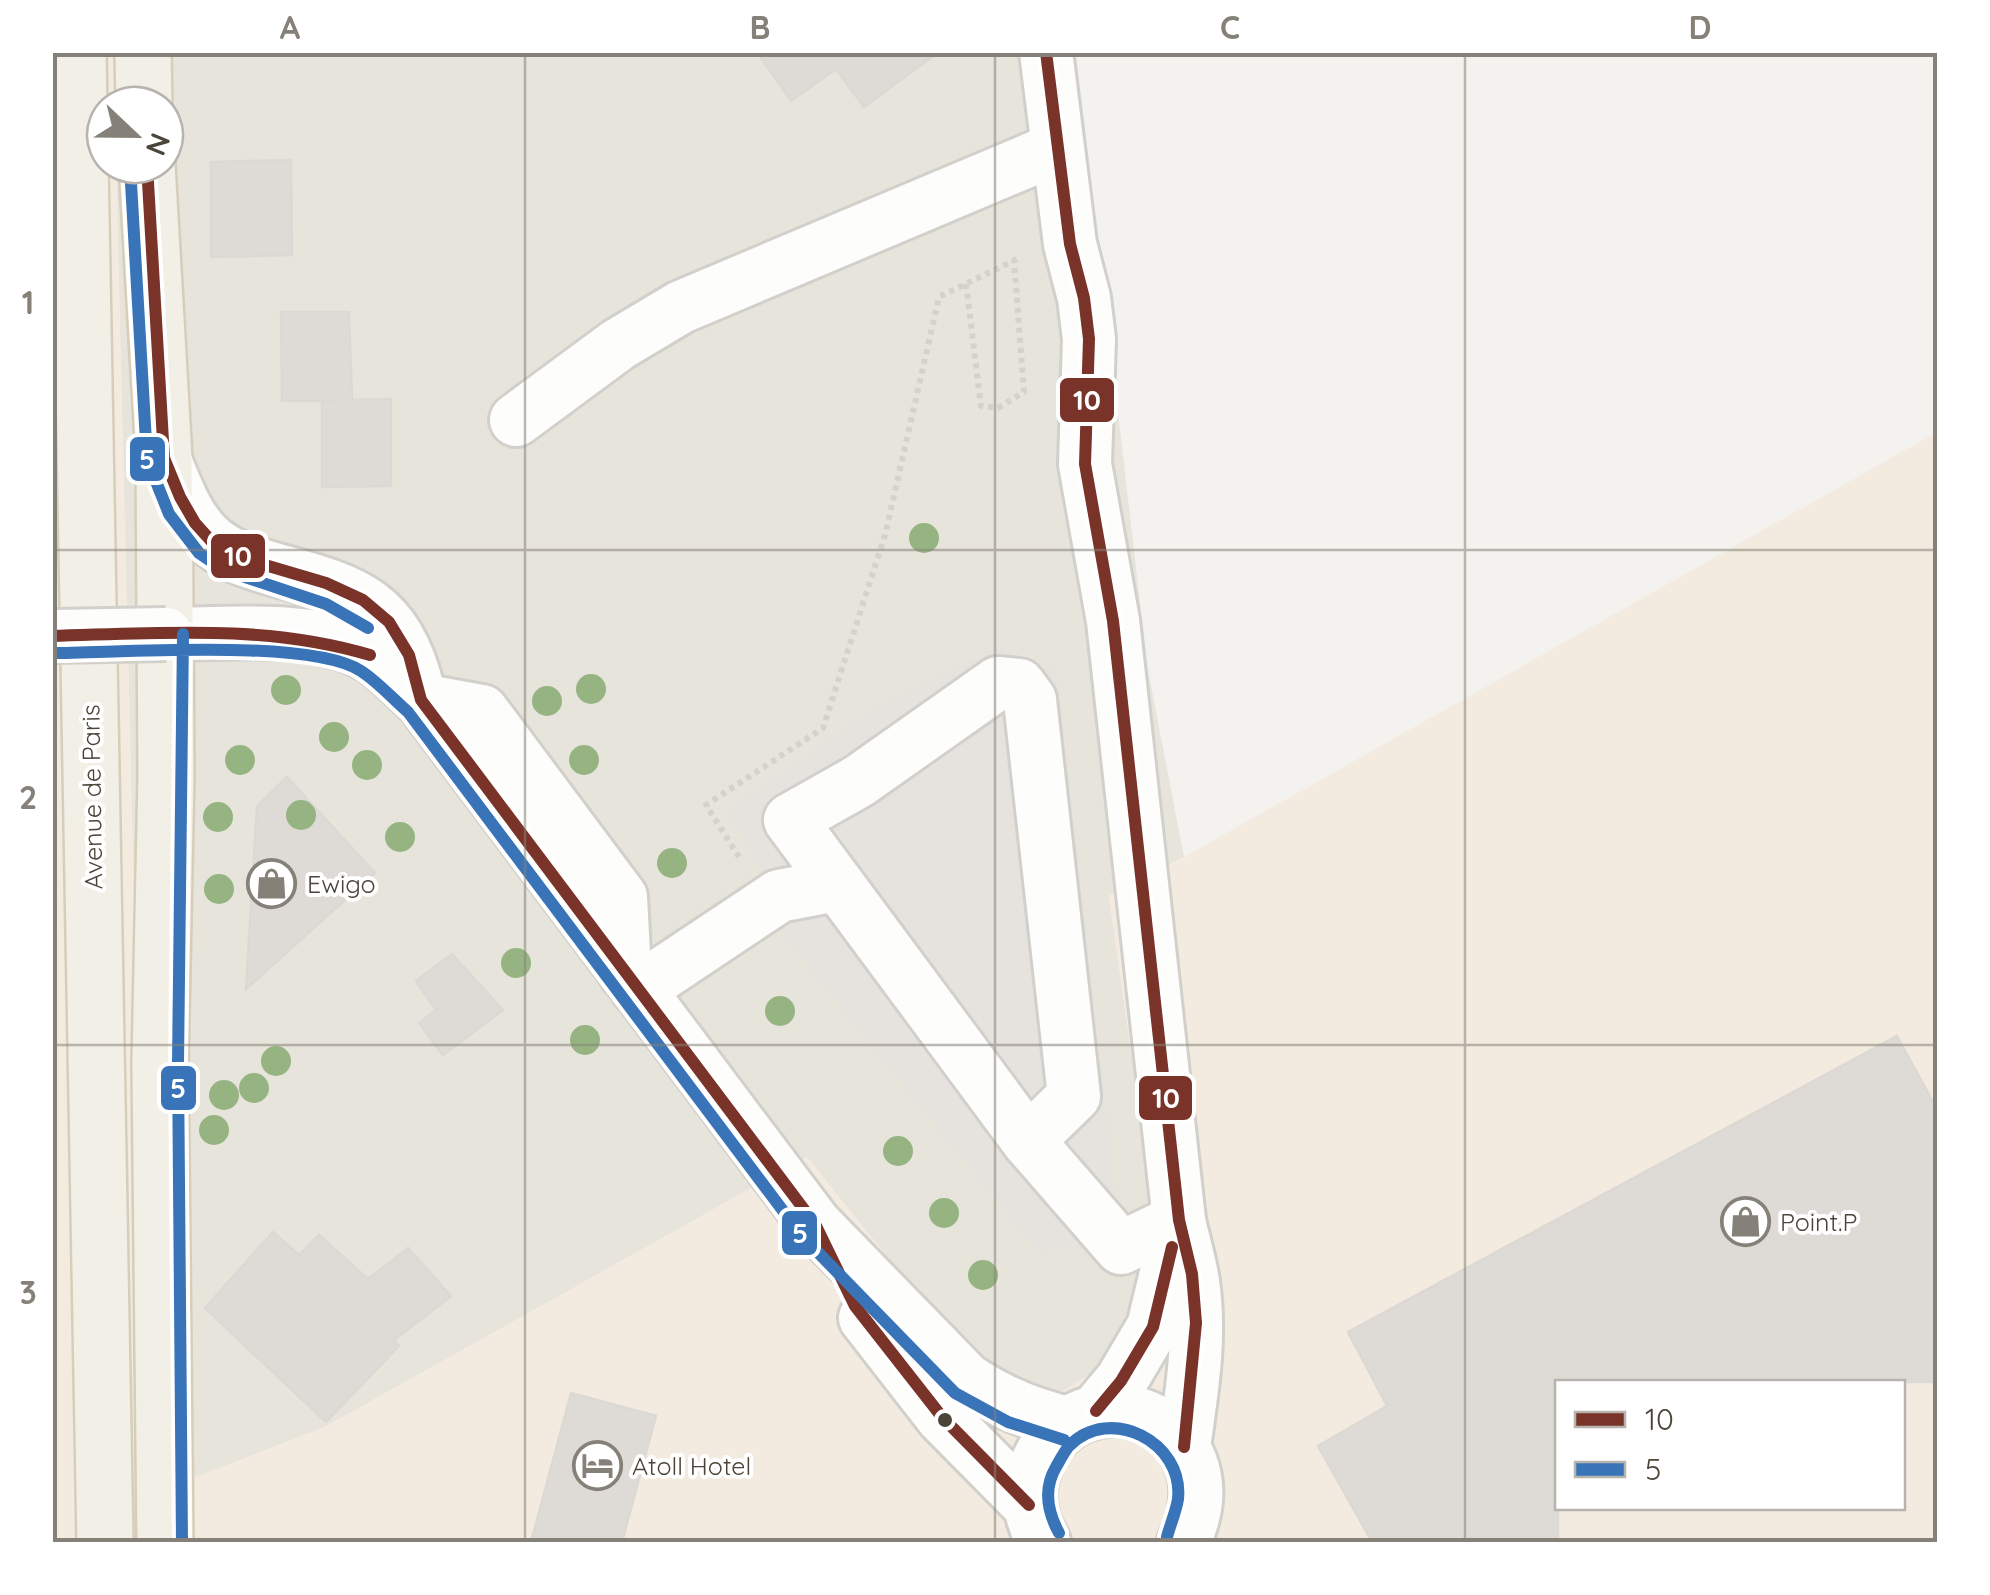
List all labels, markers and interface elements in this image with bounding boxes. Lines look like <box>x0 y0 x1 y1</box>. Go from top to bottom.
text: A <box>280 7 301 47</box>
text: B <box>750 7 770 47</box>
text: C <box>1220 7 1240 47</box>
text: D <box>1689 7 1711 47</box>
north arrow <box>85 85 185 185</box>
text: N <box>139 128 179 161</box>
text: 1 <box>22 282 34 322</box>
line badge: 10 <box>1058 376 1116 424</box>
text: 10 <box>1073 382 1101 417</box>
line badge: 5 <box>128 435 167 483</box>
text: 5 <box>139 441 155 476</box>
line badge: 10 <box>209 532 267 580</box>
text: 10 <box>224 538 252 573</box>
street label: Avenue de Paris <box>74 704 109 890</box>
text: 2 <box>19 777 37 817</box>
shop icon: Ewigo <box>246 858 298 910</box>
place label: Ewigo <box>307 868 376 899</box>
line badge: 5 <box>159 1064 198 1112</box>
text: 5 <box>170 1070 186 1105</box>
line badge: 10 <box>1137 1074 1194 1122</box>
text: 10 <box>1152 1080 1180 1115</box>
shop icon: Point.P <box>1719 1196 1771 1248</box>
place label: Point.P <box>1780 1206 1857 1237</box>
line badge: 5 <box>780 1209 819 1257</box>
text: 5 <box>792 1215 808 1250</box>
text: 3 <box>19 1272 37 1312</box>
legend <box>1555 1380 1905 1510</box>
text: 10 <box>1645 1400 1674 1438</box>
unlabelled marker <box>935 1410 955 1430</box>
hotel icon: Atoll Hotel <box>571 1440 623 1492</box>
place label: Atoll Hotel <box>632 1450 751 1481</box>
text: 5 <box>1645 1450 1661 1488</box>

